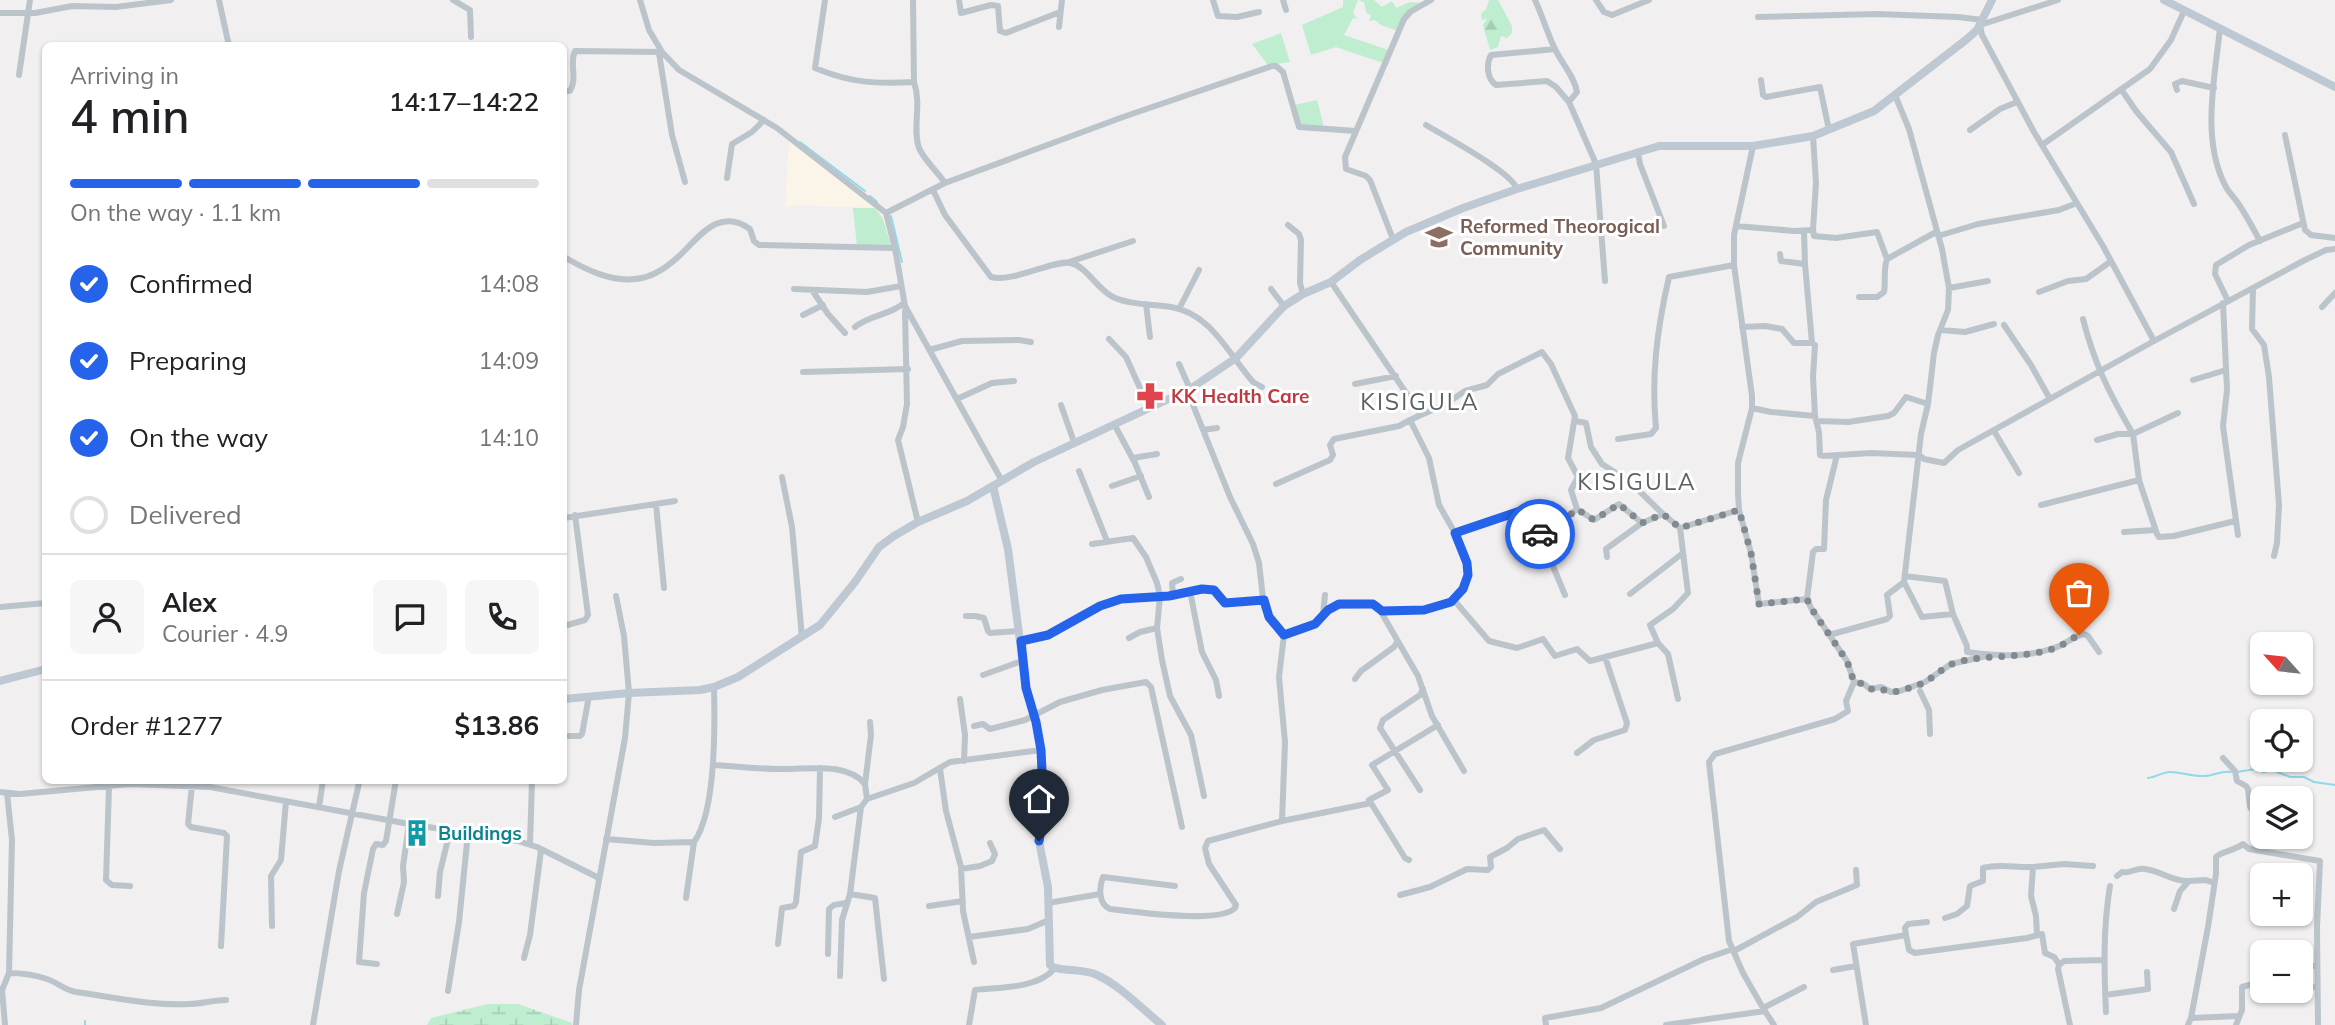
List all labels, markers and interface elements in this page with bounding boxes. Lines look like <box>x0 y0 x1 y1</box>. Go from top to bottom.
text: Arriving in <box>70 61 179 90</box>
text: 14:17–14:22 <box>389 85 539 118</box>
text: 4 min <box>70 87 189 145</box>
text: On the way · 1.1 km <box>70 198 281 227</box>
place label: Reformed Theorogical Community <box>1460 214 1660 260</box>
school or university icon: Reformed Theorogical Community <box>1424 222 1454 252</box>
icon: check <box>70 265 108 303</box>
text: Confirmed <box>129 267 253 300</box>
text: 14:08 <box>479 269 539 298</box>
icon: check <box>70 342 108 380</box>
text: Preparing <box>129 344 247 377</box>
text: 14:09 <box>479 346 539 375</box>
pharmacy icon: KK Health Care <box>1135 381 1165 411</box>
place label: KK Health Care <box>1171 384 1309 408</box>
district label: KISIGULA <box>1360 387 1480 416</box>
icon: check <box>70 419 108 457</box>
text: On the way <box>129 421 268 454</box>
text: 14:10 <box>479 423 539 452</box>
district label: KISIGULA <box>1577 467 1697 496</box>
text: Delivered <box>129 498 242 531</box>
courier <box>1505 499 1575 569</box>
icon: car <box>1521 515 1559 553</box>
pin <box>2049 563 2109 635</box>
icon: bag <box>2060 574 2098 612</box>
button: person <box>70 580 144 654</box>
button: chat <box>373 580 447 654</box>
button: phone <box>465 580 539 654</box>
text: Alex <box>162 586 217 619</box>
text: Courier · 4.9 <box>162 619 288 648</box>
north arrow <box>2250 632 2314 695</box>
map controls <box>2250 632 2313 1003</box>
text: Order #1277 <box>70 709 223 742</box>
text: $13.86 <box>455 709 539 742</box>
button: locate <box>2250 709 2313 772</box>
pin <box>1009 769 1069 841</box>
icon: home <box>1020 780 1058 818</box>
button: layers <box>2250 786 2313 849</box>
building icon: Buildings <box>402 818 432 848</box>
place label: Buildings <box>438 821 522 845</box>
button: + <box>2250 863 2313 926</box>
button: − <box>2250 940 2313 1003</box>

